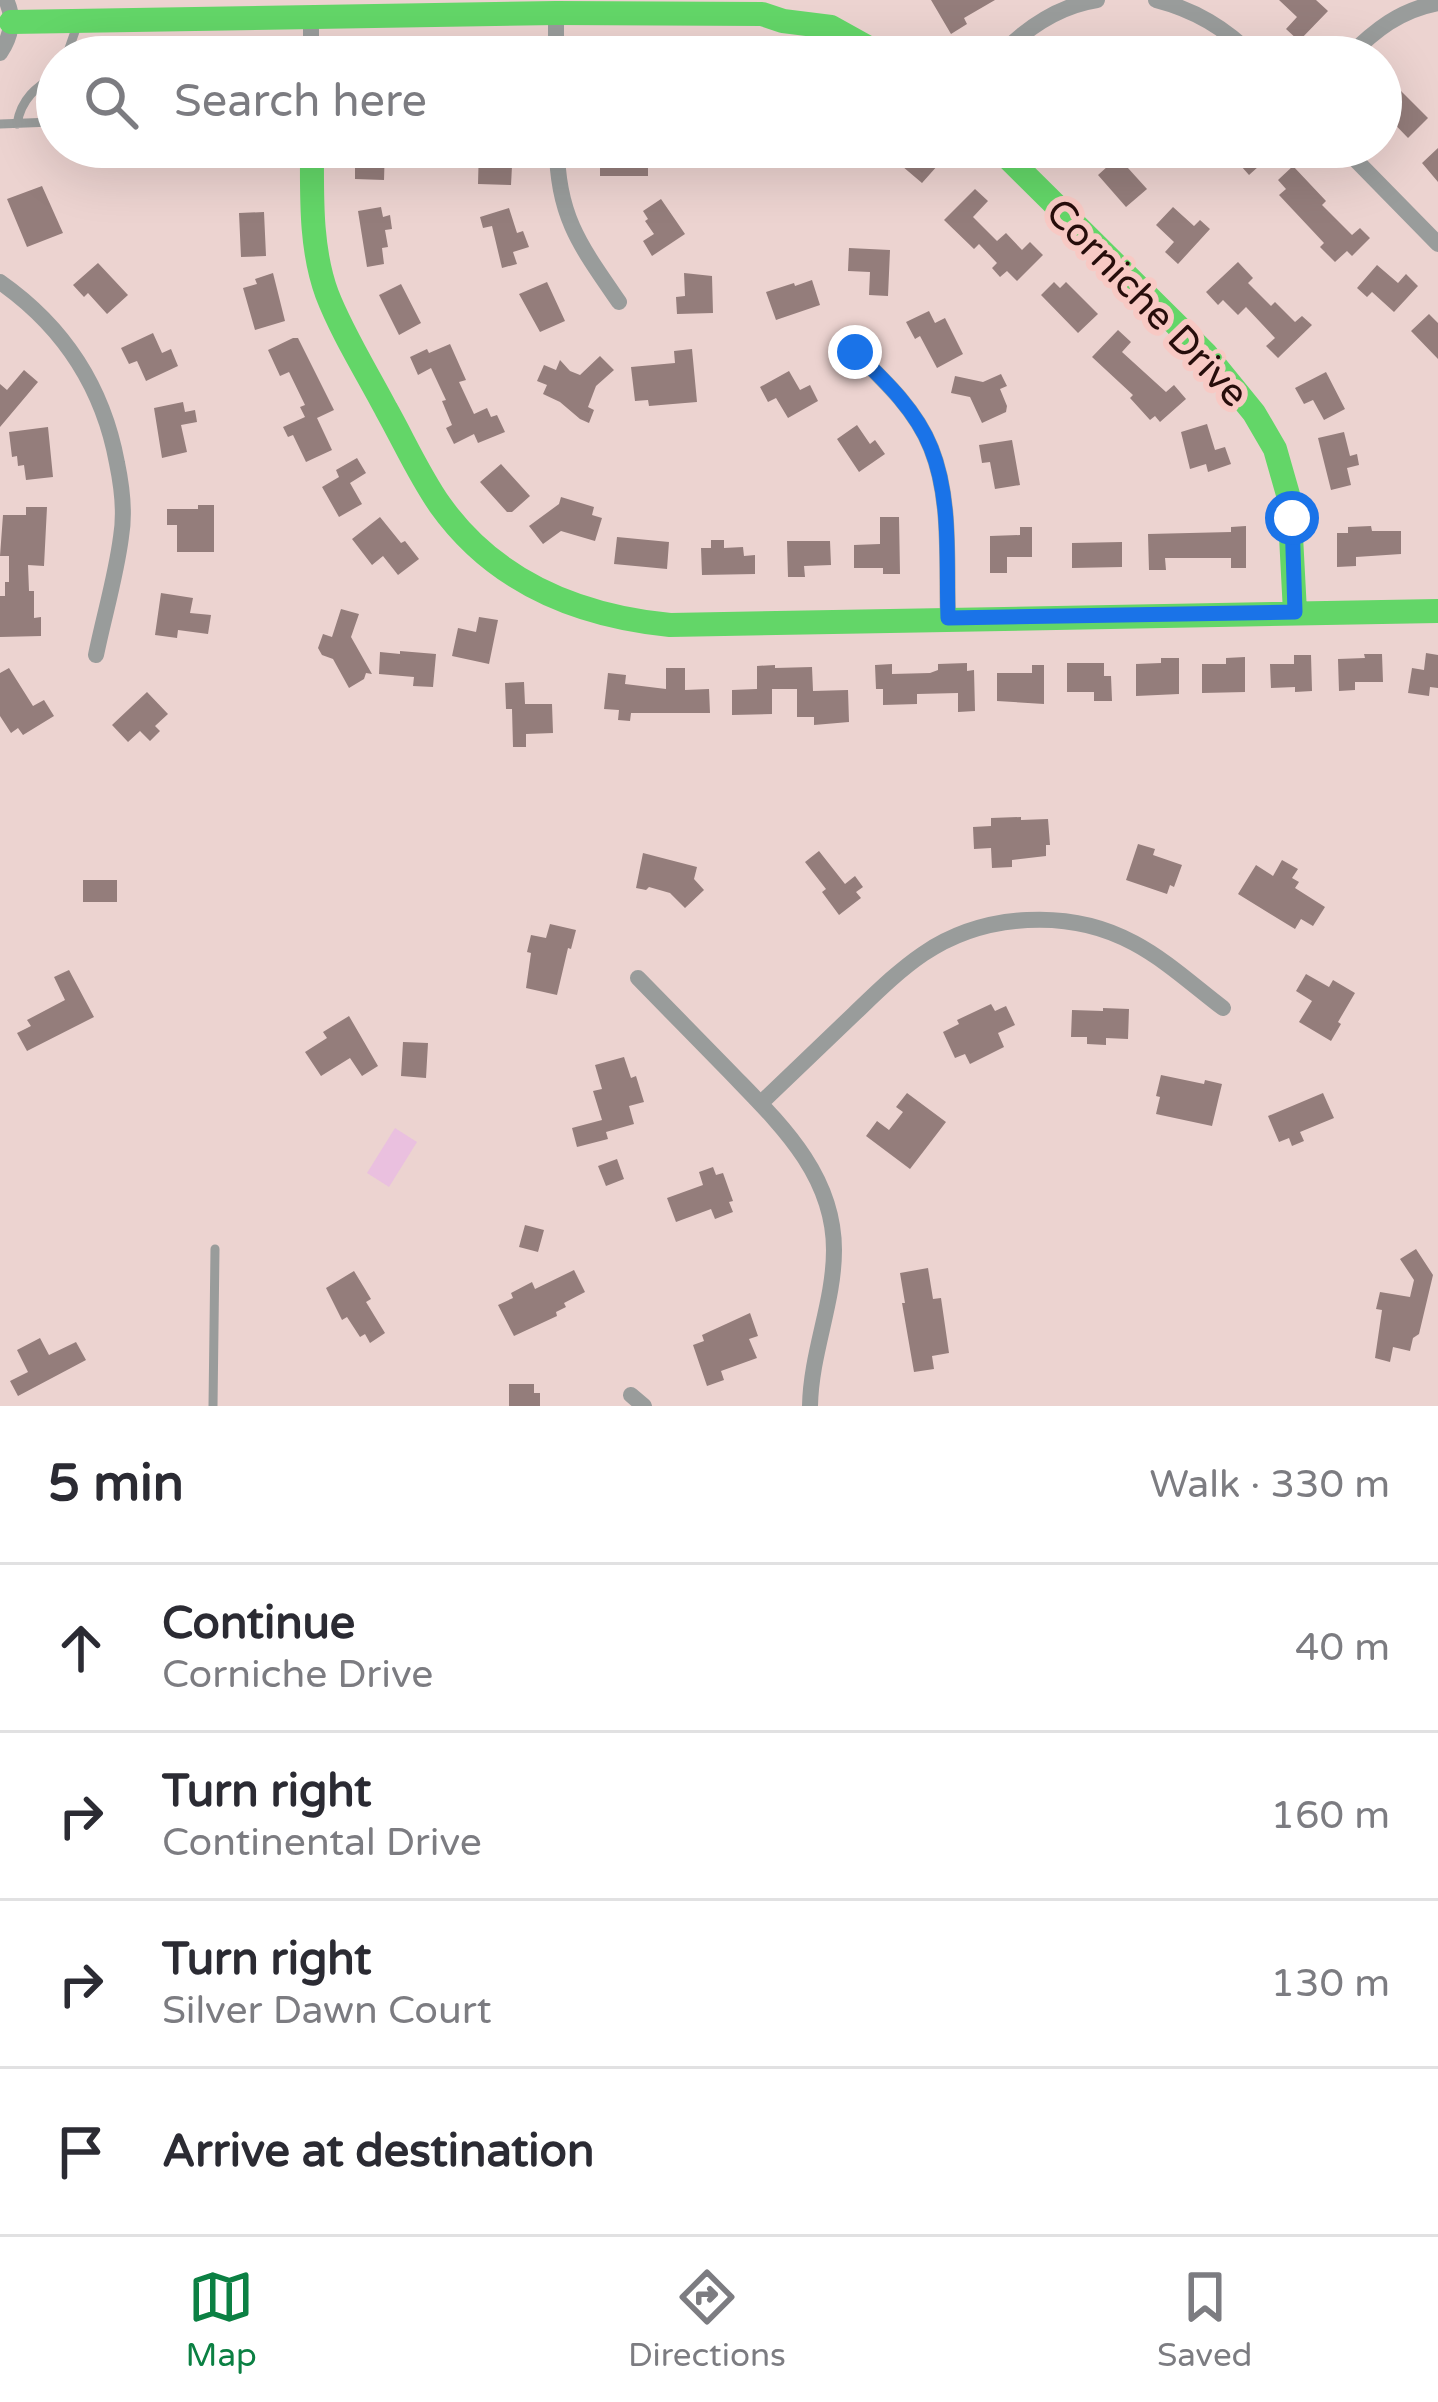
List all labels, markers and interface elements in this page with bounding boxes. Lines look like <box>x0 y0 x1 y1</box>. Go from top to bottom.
search box <box>36 36 1402 168</box>
icon: search <box>78 69 144 135</box>
text: Search here <box>174 75 427 129</box>
street label: Corniche Drive <box>1036 189 1258 417</box>
route end <box>828 325 882 379</box>
route start <box>1265 491 1319 545</box>
text: 5 min <box>48 1453 184 1515</box>
text: Walk · 330 m <box>1149 1461 1390 1508</box>
text: Continue <box>162 1597 355 1651</box>
icon: ahead <box>48 1615 114 1681</box>
text: 40 m <box>1295 1624 1390 1671</box>
text: Corniche Drive <box>162 1651 433 1698</box>
text: Turn right <box>162 1765 371 1819</box>
icon: right <box>48 1783 114 1849</box>
text: 160 m <box>1271 1792 1390 1839</box>
text: Continental Drive <box>162 1819 482 1866</box>
text: Turn right <box>162 1933 371 1987</box>
icon: right <box>48 1951 114 2017</box>
text: 130 m <box>1271 1960 1390 2007</box>
text: Silver Dawn Court <box>162 1987 492 2034</box>
icon: arrive <box>48 2119 114 2185</box>
text: Arrive at destination <box>162 2125 594 2179</box>
tab: Map <box>186 2264 257 2375</box>
tab: Directions <box>628 2264 786 2375</box>
tab: Saved <box>1157 2264 1252 2375</box>

